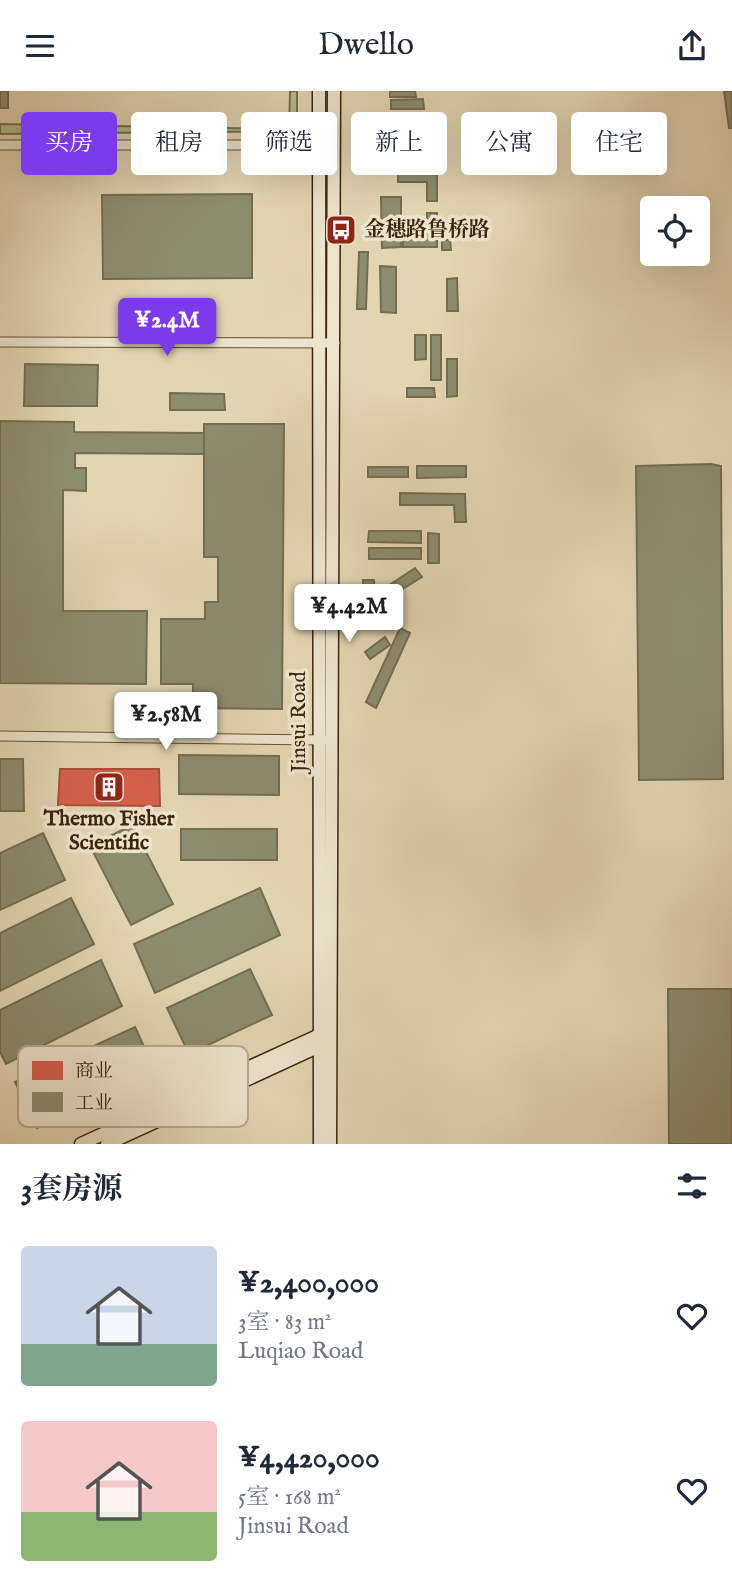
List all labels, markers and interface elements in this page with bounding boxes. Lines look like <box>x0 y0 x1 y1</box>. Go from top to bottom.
text: Dwello <box>318 25 414 66</box>
icon: menu <box>21 27 59 65</box>
icon: share <box>673 27 711 65</box>
chip: 买房 <box>21 112 117 175</box>
chip: 租房 <box>131 112 227 175</box>
chip: 筛选 <box>241 112 337 175</box>
chip: 新上 <box>351 112 447 175</box>
chip: 公寓 <box>461 112 557 175</box>
chip: 住宅 <box>571 112 667 175</box>
map controls <box>640 196 710 266</box>
button: locate <box>640 196 710 266</box>
bus stop icon: 金穗路鲁桥路 <box>324 213 358 247</box>
place label: 金穗路鲁桥路 <box>364 217 490 244</box>
pin: ¥2.4M <box>118 299 216 358</box>
text: ¥2.4M <box>134 306 200 335</box>
pin: ¥4.42M <box>292 585 406 644</box>
text: ¥4.42M <box>310 592 388 621</box>
street label: Jinsui Road <box>286 671 313 775</box>
pin: ¥2.58M <box>109 693 223 752</box>
text: ¥2.58M <box>130 700 202 729</box>
building icon: Thermo Fisher Scientific <box>92 770 126 804</box>
place label: Thermo Fisher Scientific <box>43 806 175 857</box>
legend <box>18 1046 248 1127</box>
text: 商业 <box>75 1060 113 1084</box>
text: 工业 <box>75 1092 113 1116</box>
icon: filters <box>673 1167 711 1205</box>
text: 3套房源 <box>21 1171 122 1209</box>
text: ¥2,400,000 <box>238 1265 379 1303</box>
icon: home <box>77 1274 161 1358</box>
icon: heart <box>673 1297 711 1335</box>
text: 3室 · 83 m² <box>238 1308 332 1337</box>
text: Luqiao Road <box>238 1337 363 1366</box>
text: ¥4,420,000 <box>238 1440 380 1478</box>
icon: home <box>77 1449 161 1533</box>
icon: heart <box>673 1472 711 1510</box>
text: 5室 · 168 m² <box>238 1483 341 1512</box>
text: Jinsui Road <box>238 1512 349 1541</box>

